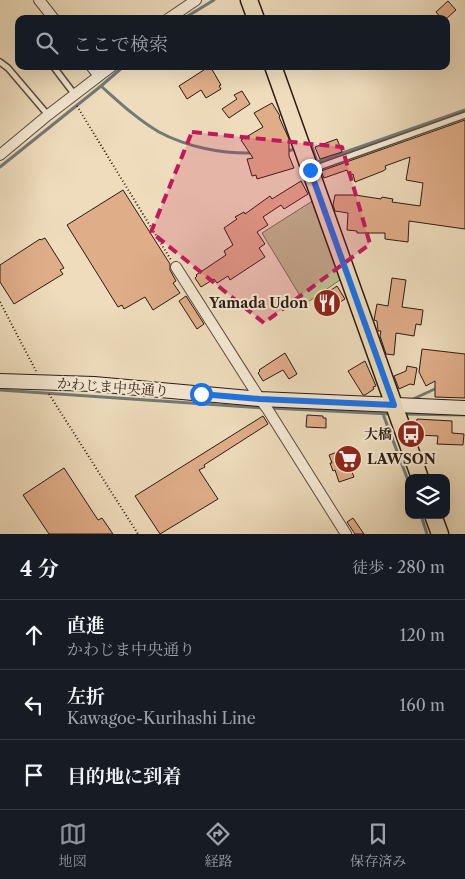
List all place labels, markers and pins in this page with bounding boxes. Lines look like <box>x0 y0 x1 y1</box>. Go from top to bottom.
restaurant icon: Yamada Udon <box>312 288 342 318</box>
place label: Yamada Udon <box>208 294 308 312</box>
bus stop icon: 大橋 <box>396 419 426 449</box>
place label: 大橋 <box>364 425 392 443</box>
supermarket icon: LAWSON <box>333 444 363 474</box>
place label: LAWSON <box>367 450 436 468</box>

